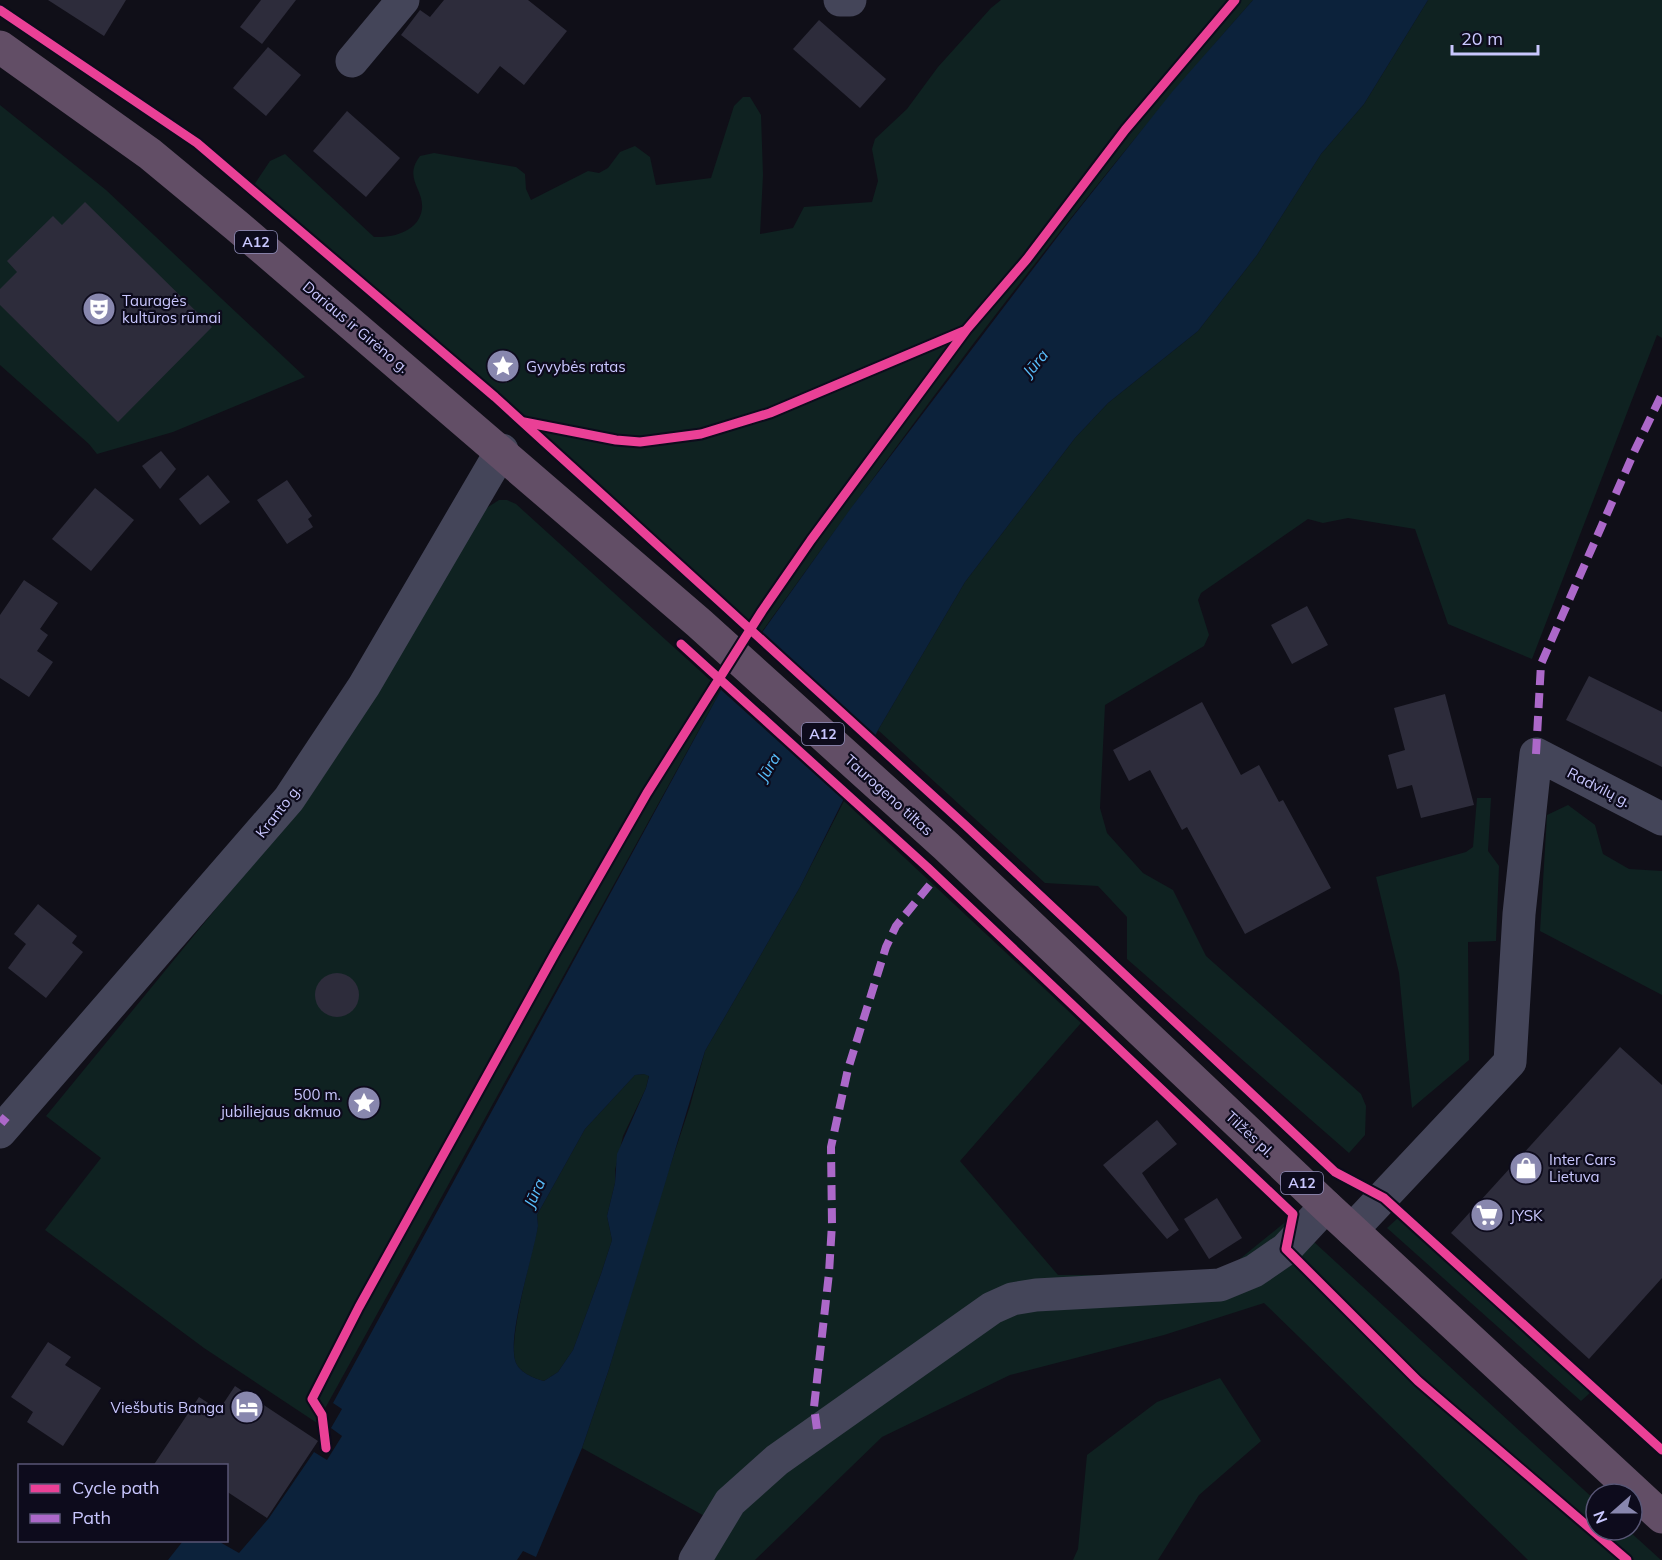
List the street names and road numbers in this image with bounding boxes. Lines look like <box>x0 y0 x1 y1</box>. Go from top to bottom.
road number: A12 <box>235 231 277 253</box>
street label: Dariaus ir Girėno g. <box>299 277 413 377</box>
road number: A12 <box>802 723 844 745</box>
street label: Taurogeno tiltas <box>841 750 937 840</box>
street label: Radvilų g. <box>1564 763 1634 811</box>
street label: Kranto g. <box>251 780 305 842</box>
street label: Tilžės pl. <box>1222 1107 1278 1161</box>
road number: A12 <box>1281 1172 1323 1194</box>

